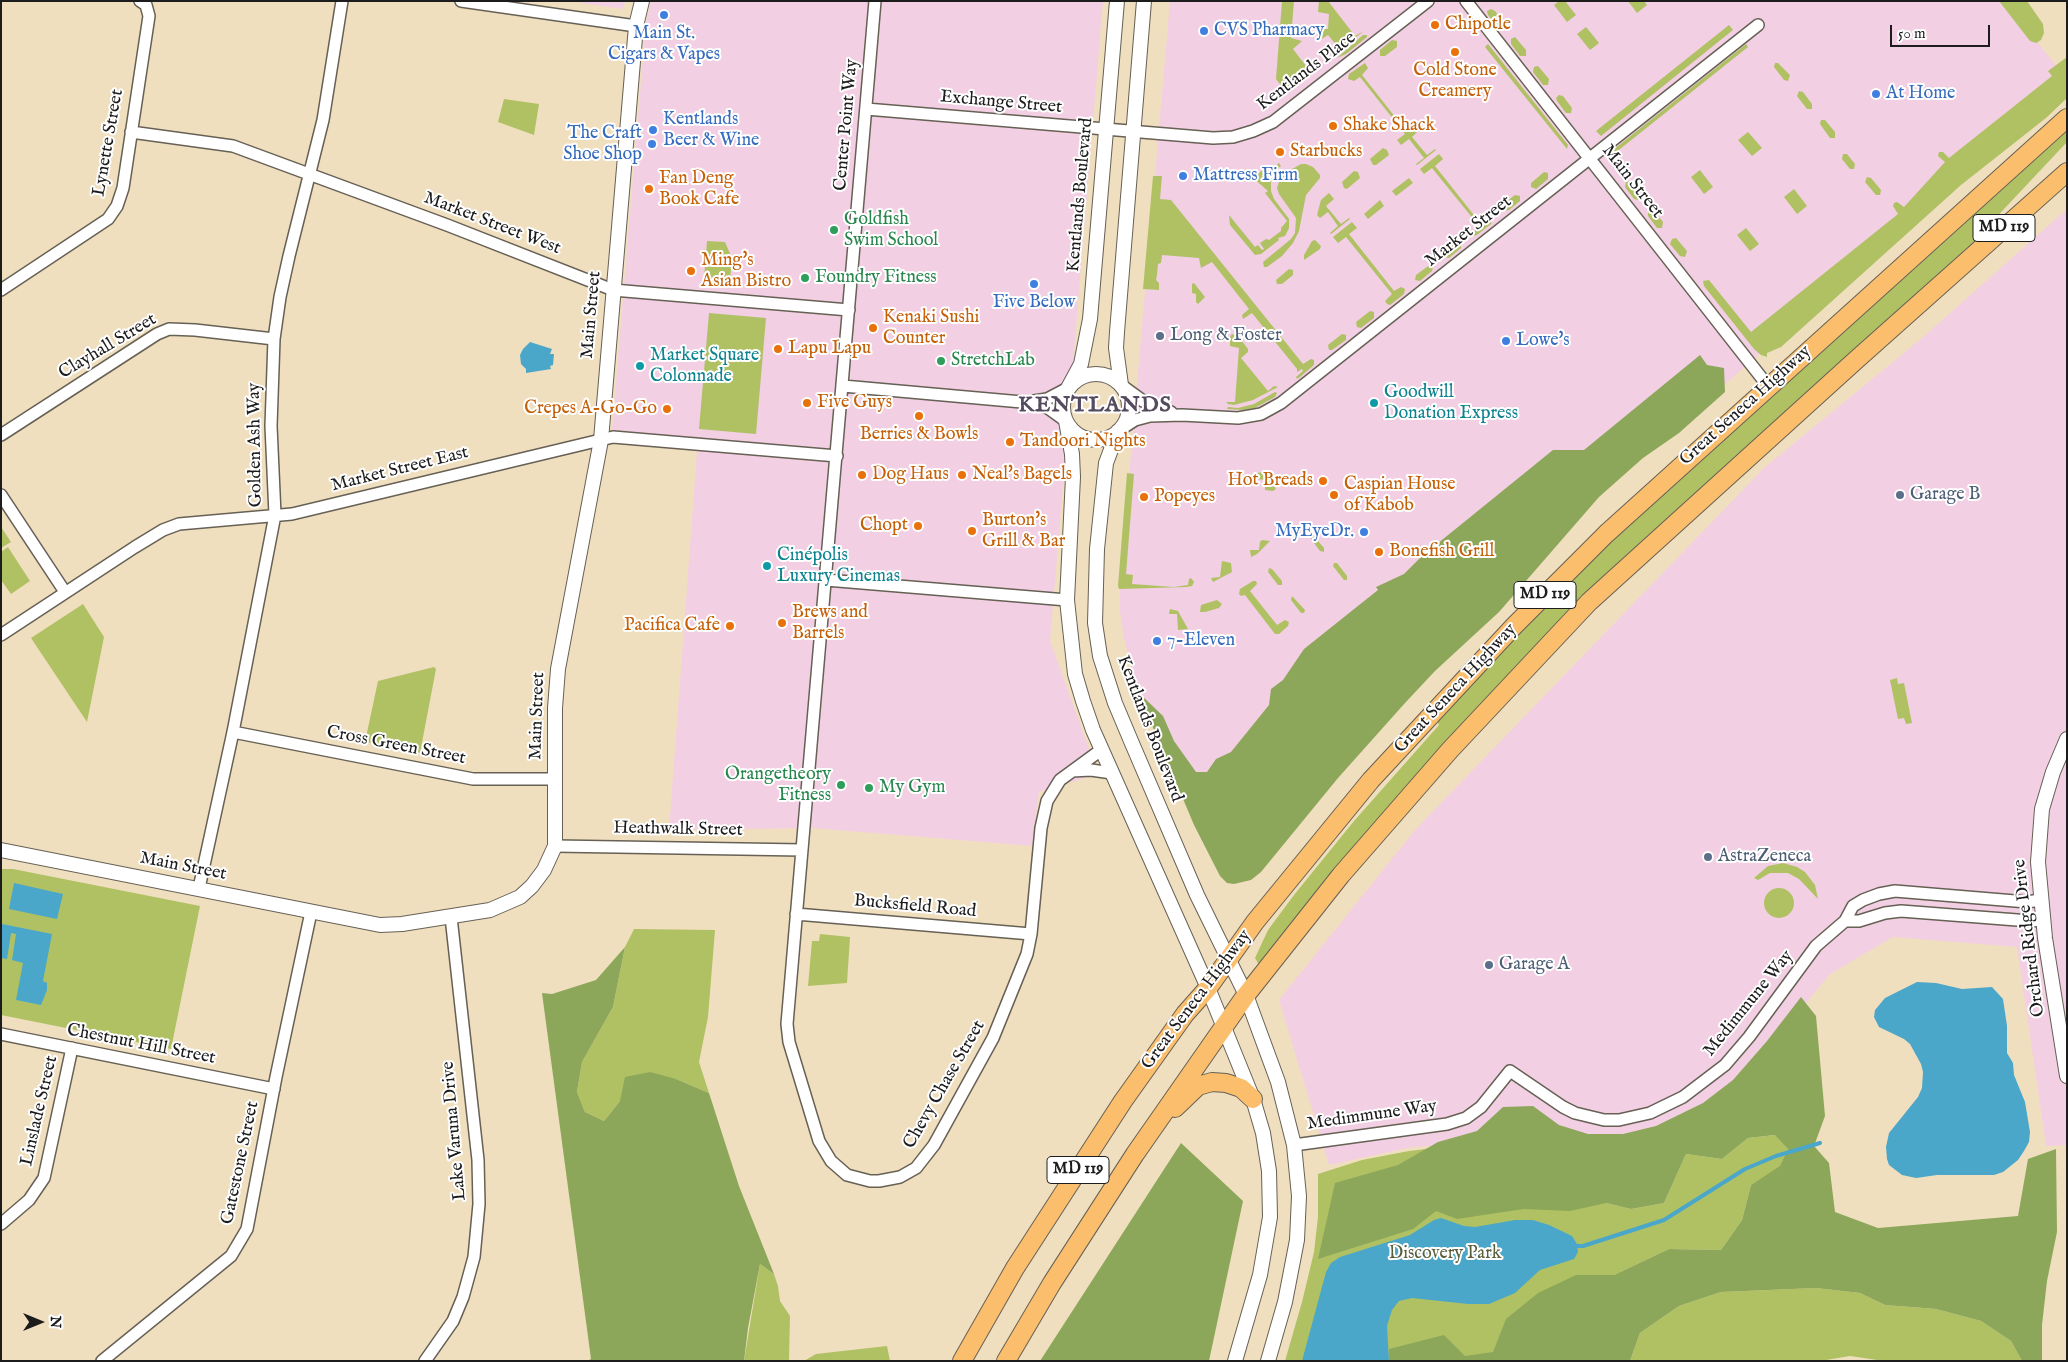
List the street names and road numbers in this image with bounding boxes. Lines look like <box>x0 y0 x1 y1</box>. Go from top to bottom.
street label: Kentlands Place <box>1253 28 1361 116</box>
street label: Center Point Way <box>830 58 864 192</box>
street label: Exchange Street <box>939 87 1063 119</box>
street label: Lynette Street <box>89 88 129 198</box>
street label: Kentlands Boulevard <box>1063 117 1099 273</box>
street label: Main Street <box>1596 141 1668 223</box>
street label: Market Street West <box>421 188 563 260</box>
street label: Market Street <box>1421 192 1517 272</box>
road number: MD 119 <box>1973 214 2035 242</box>
street label: Main Street <box>577 270 607 360</box>
street label: Clayhall Street <box>55 309 161 385</box>
street label: Great Seneca Highway <box>1676 341 1816 471</box>
street label: Golden Ash Way <box>244 382 268 508</box>
street label: Market Street East <box>329 443 471 497</box>
road number: MD 119 <box>1514 582 1576 608</box>
street label: Great Seneca Highway <box>1390 620 1522 758</box>
street label: Kentlands Boulevard <box>1111 653 1187 805</box>
street label: Main Street <box>526 672 550 760</box>
street label: Cross Green Street <box>325 722 467 770</box>
street label: Heathwalk Street <box>613 818 743 842</box>
street label: Main Street <box>138 848 228 886</box>
street label: Orchard Ridge Drive <box>2010 858 2050 1018</box>
street label: Bucksfield Road <box>853 891 977 923</box>
street label: Great Seneca Highway <box>1137 926 1257 1074</box>
street label: Medimmune Way <box>1699 946 1799 1062</box>
street label: Chevy Chase Street <box>899 1017 991 1153</box>
street label: Chestnut Hill Street <box>65 1020 217 1070</box>
street label: Linslade Street <box>17 1054 63 1168</box>
street label: Lake Varuna Drive <box>438 1060 472 1202</box>
street label: Medimmune Way <box>1306 1096 1438 1136</box>
street label: Gatestone Street <box>217 1100 265 1226</box>
road number: MD 119 <box>1047 1156 1109 1184</box>

